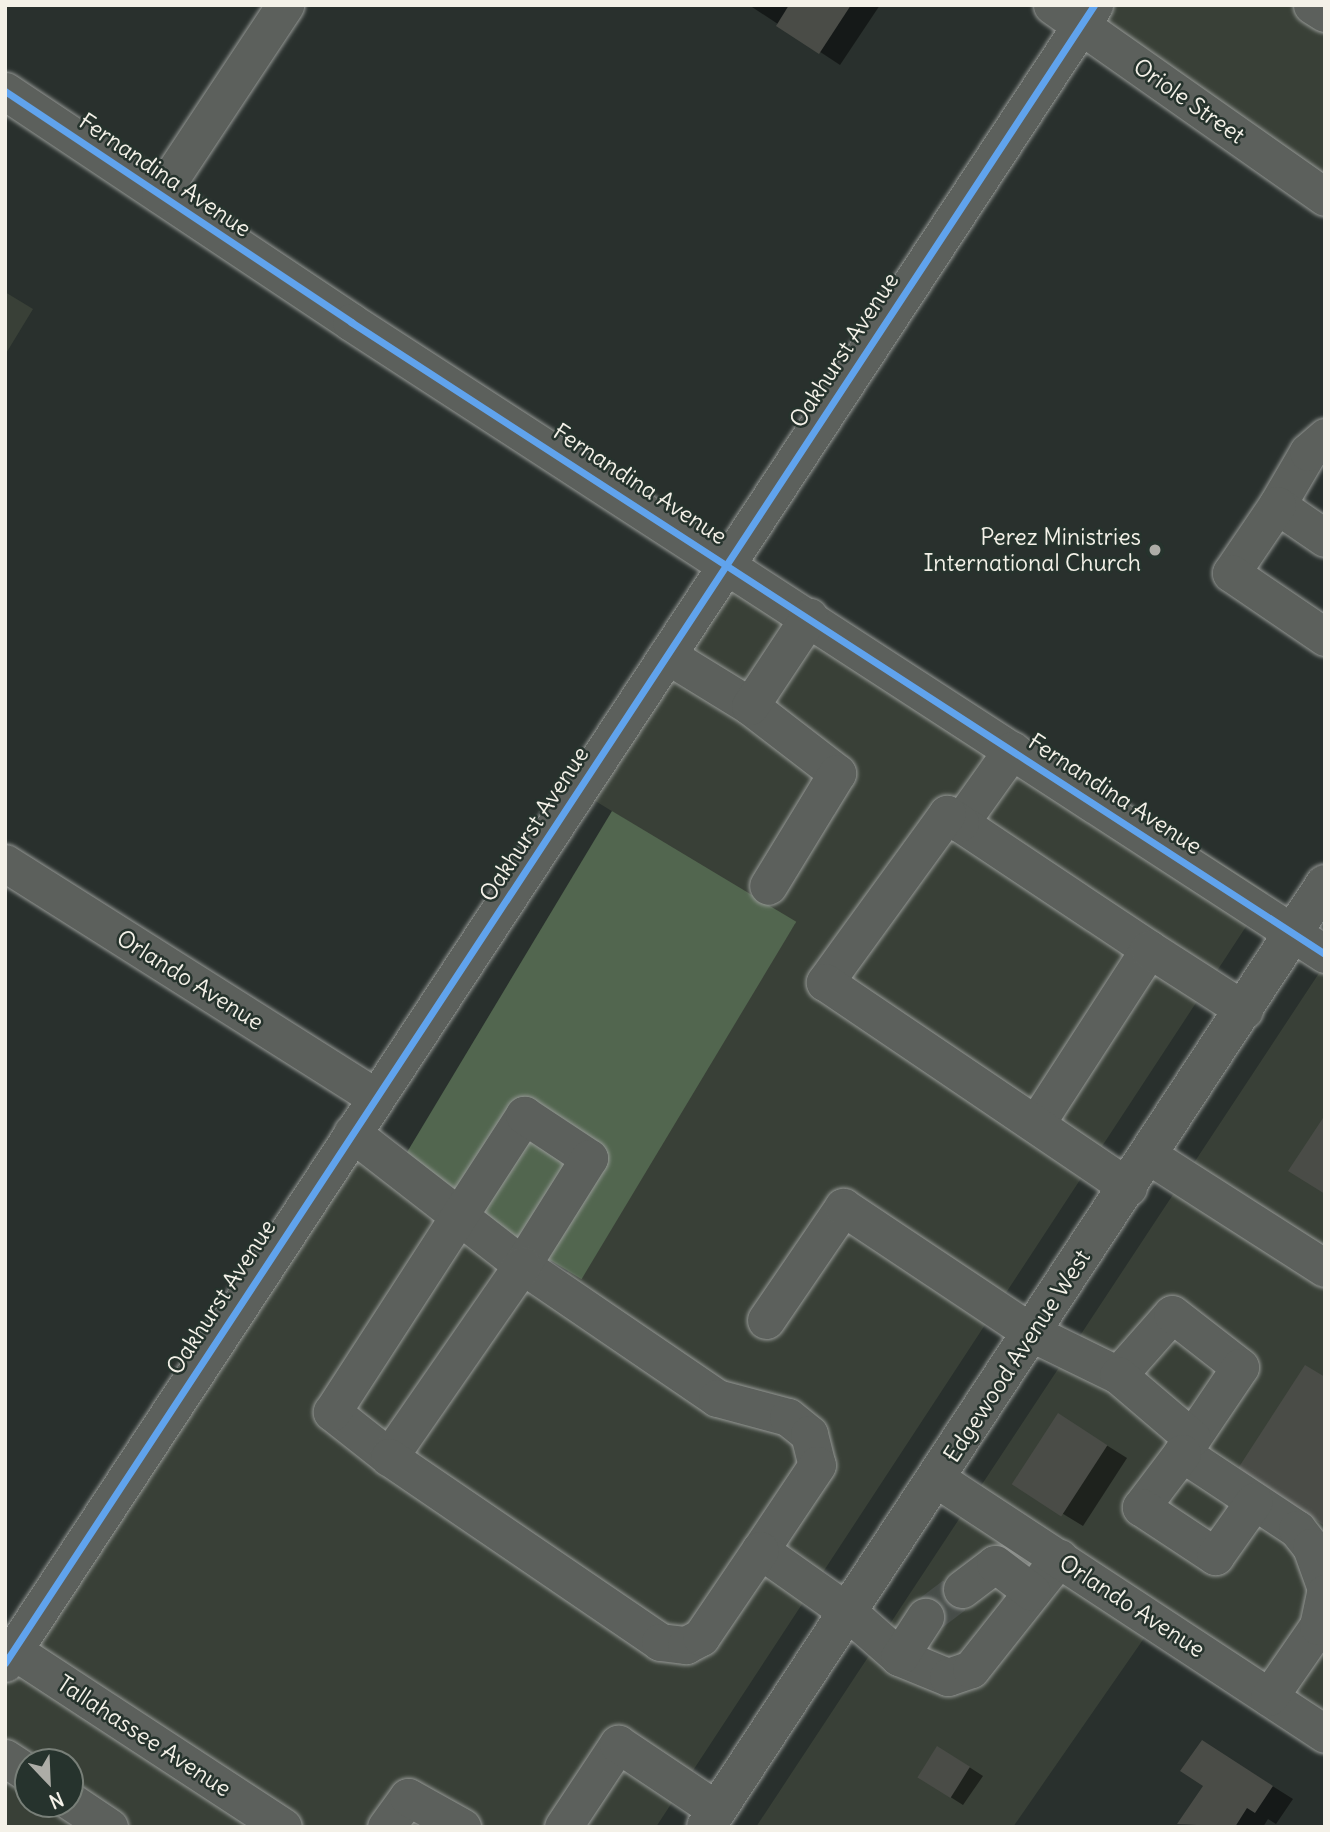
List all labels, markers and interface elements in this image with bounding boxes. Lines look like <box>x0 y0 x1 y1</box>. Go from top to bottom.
street label: Oriole Street <box>1128 53 1250 149</box>
street label: Fernandina Avenue <box>74 107 256 243</box>
street label: Oakhurst Avenue <box>784 267 904 433</box>
street label: Fernandina Avenue <box>548 418 732 550</box>
place label: Perez Ministries International Church <box>924 523 1141 577</box>
marker: Perez Ministries International Church <box>1147 542 1163 558</box>
street label: Fernandina Avenue <box>1023 728 1207 860</box>
street label: Oakhurst Avenue <box>474 741 594 907</box>
street label: Orlando Avenue <box>112 924 268 1036</box>
street label: Oakhurst Avenue <box>161 1214 281 1380</box>
street label: Edgewood Avenue West <box>938 1244 1096 1468</box>
street label: Orlando Avenue <box>1054 1549 1210 1663</box>
street label: Tallahassee Avenue <box>52 1669 236 1803</box>
north arrow <box>14 1748 84 1818</box>
text: N <box>46 1787 67 1814</box>

